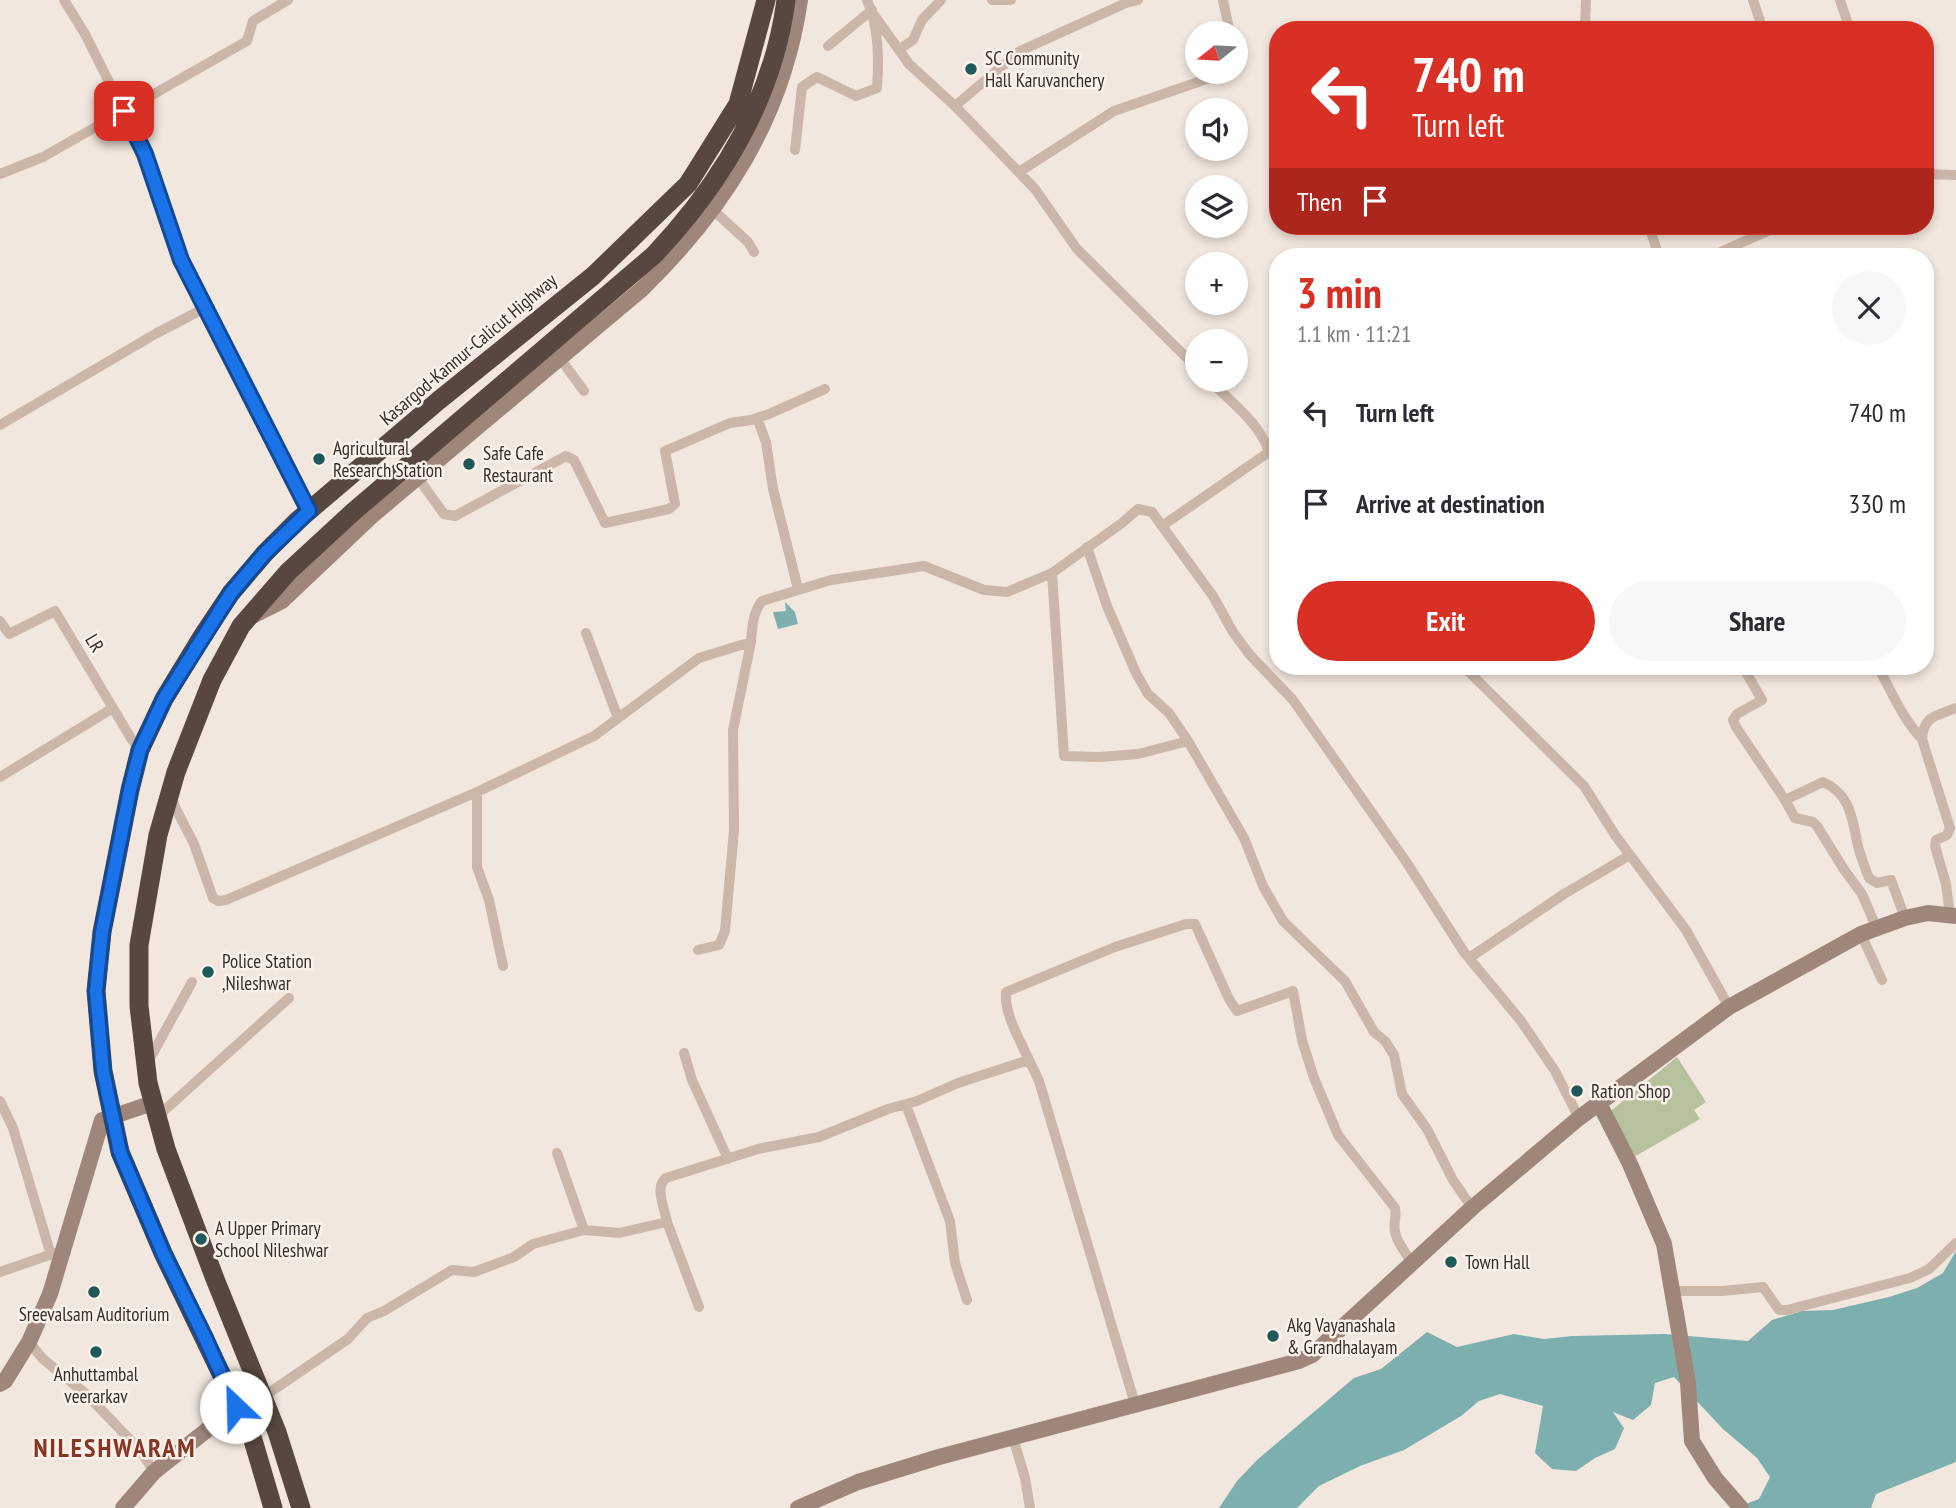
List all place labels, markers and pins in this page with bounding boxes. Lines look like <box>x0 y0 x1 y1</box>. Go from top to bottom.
place label: SC Community Hall Karuvanchery <box>985 46 1105 92</box>
marker: SC Community Hall Karuvanchery <box>963 61 979 77</box>
pin <box>94 81 154 141</box>
place label: Agricultural Research Station <box>333 436 442 482</box>
place label: Safe Cafe Restaurant <box>483 441 554 487</box>
marker: Agricultural Research Station <box>311 451 327 467</box>
marker: Safe Cafe Restaurant <box>461 456 477 472</box>
place label: Police Station ,Nileshwar <box>222 949 312 995</box>
marker: Police Station ,Nileshwar <box>200 964 216 980</box>
place label: Ration Shop <box>1591 1079 1671 1103</box>
marker: Ration Shop <box>1569 1083 1585 1099</box>
place label: A Upper Primary School Nileshwar <box>215 1216 329 1262</box>
marker: A Upper Primary School Nileshwar <box>193 1231 209 1247</box>
place label: Town Hall <box>1465 1250 1530 1274</box>
marker: Town Hall <box>1443 1254 1459 1270</box>
marker: Sreevalsam Auditorium <box>86 1284 102 1300</box>
place label: Sreevalsam Auditorium <box>19 1302 169 1326</box>
place label: Akg Vayanashala & Grandhalayam <box>1287 1313 1397 1359</box>
marker: Akg Vayanashala & Grandhalayam <box>1265 1328 1281 1344</box>
marker: Anhuttambal veerarkav <box>88 1344 104 1360</box>
place label: Anhuttambal veerarkav <box>54 1362 139 1408</box>

